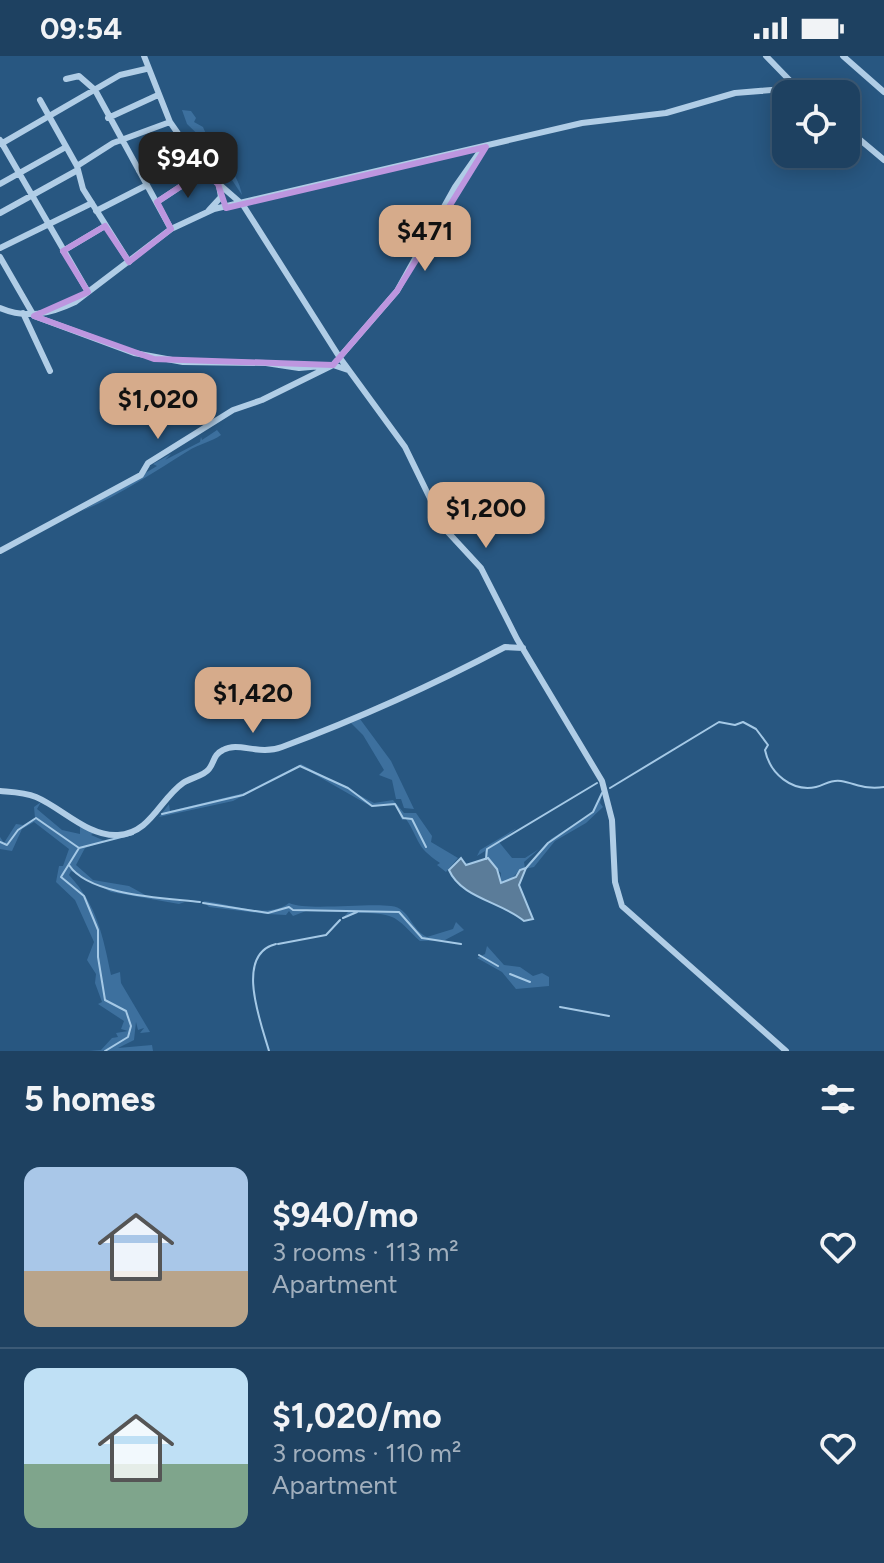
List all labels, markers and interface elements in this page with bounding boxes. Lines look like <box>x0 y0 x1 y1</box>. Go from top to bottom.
text: 09:54 <box>40 10 122 47</box>
map controls <box>772 80 860 168</box>
button: locate <box>772 80 860 168</box>
pin: $940 <box>141 132 235 200</box>
text: $940 <box>157 142 219 174</box>
pin: $471 <box>378 205 472 273</box>
text: $471 <box>397 215 453 247</box>
pin: $1,020 <box>93 373 223 441</box>
text: $1,020 <box>118 383 198 415</box>
pin: $1,200 <box>421 482 551 550</box>
text: $1,200 <box>446 492 526 524</box>
pin: $1,420 <box>188 667 318 735</box>
text: $1,420 <box>213 677 293 709</box>
icon: filters <box>816 1077 860 1121</box>
text: 5 homes <box>24 1079 155 1120</box>
text: $940/mo <box>272 1195 418 1236</box>
icon: home <box>88 1199 184 1295</box>
icon: heart <box>816 1225 860 1269</box>
text: 3 rooms · 113 m² <box>272 1236 459 1268</box>
text: Apartment <box>272 1268 398 1300</box>
text: $1,020/mo <box>272 1396 442 1437</box>
icon: home <box>88 1400 184 1496</box>
icon: heart <box>816 1426 860 1470</box>
text: 3 rooms · 110 m² <box>272 1437 461 1469</box>
text: Apartment <box>272 1469 398 1501</box>

